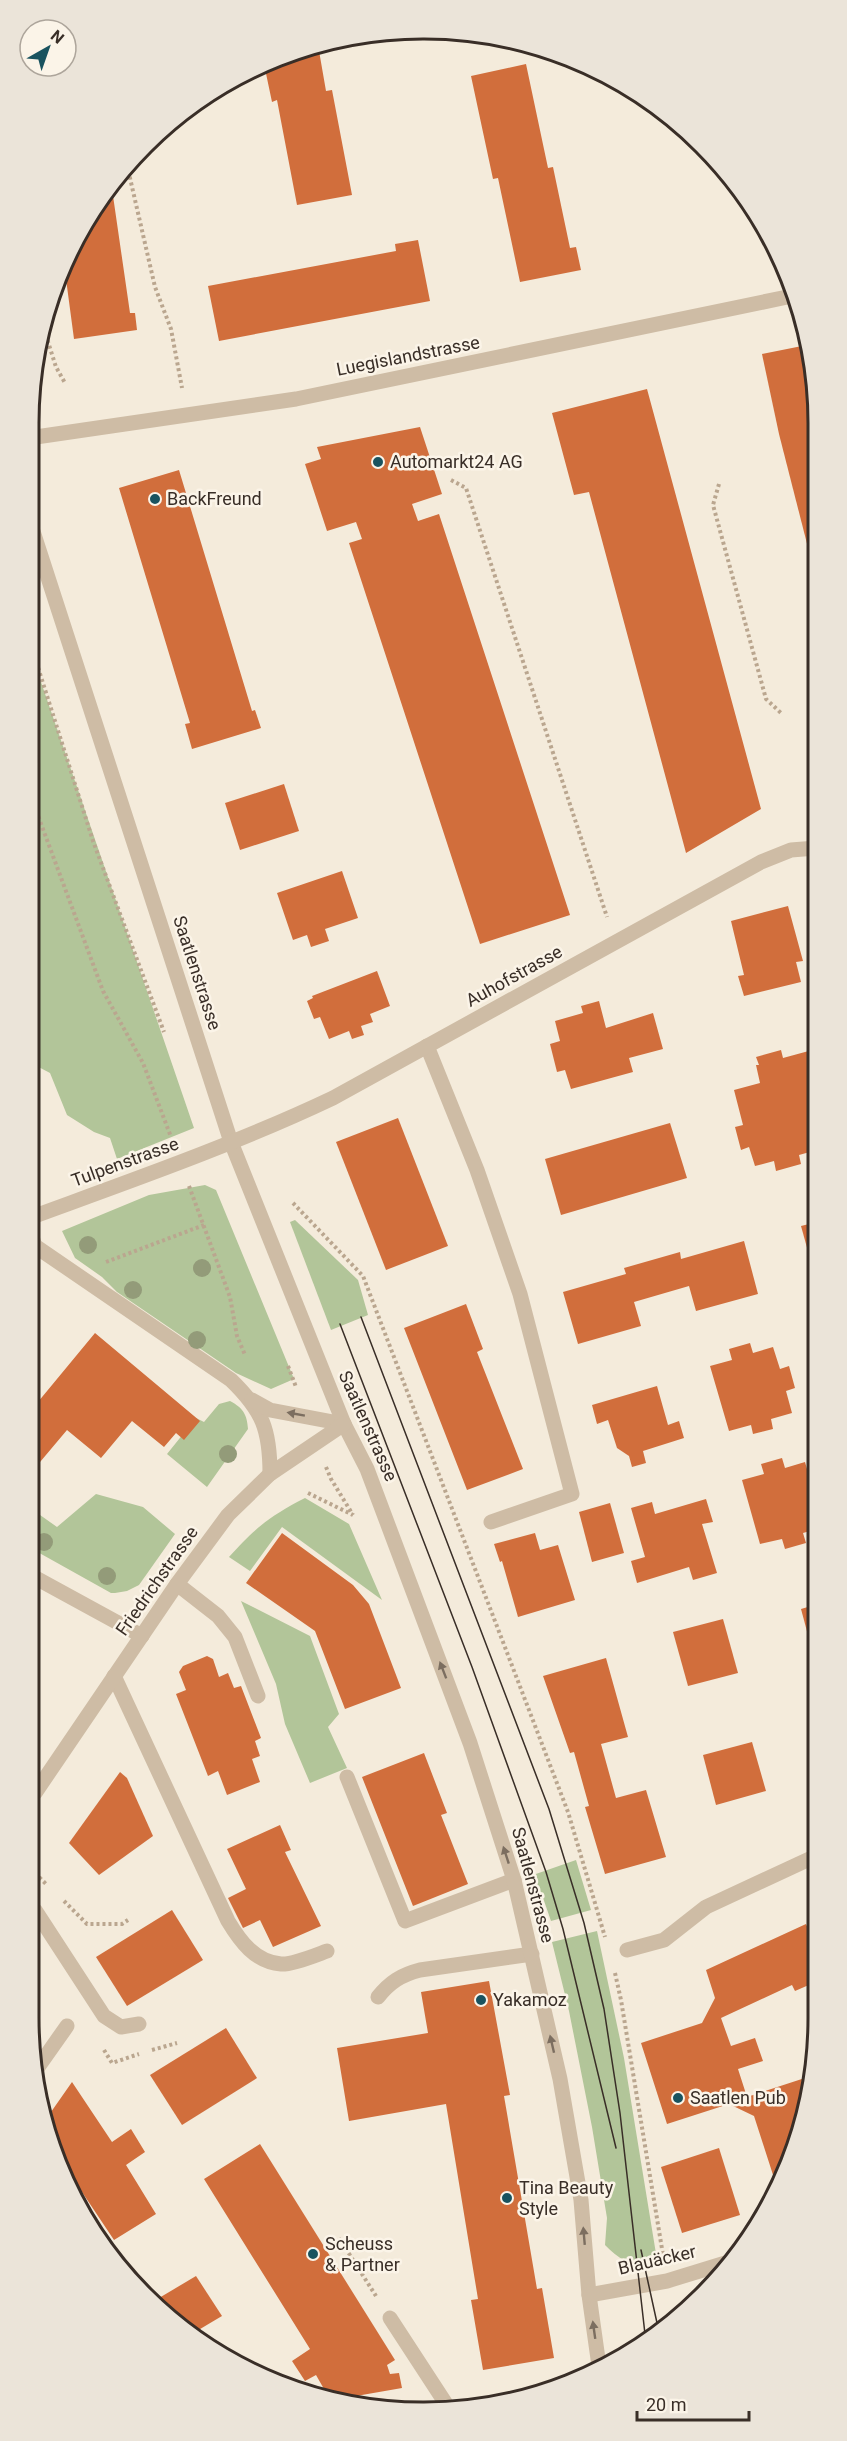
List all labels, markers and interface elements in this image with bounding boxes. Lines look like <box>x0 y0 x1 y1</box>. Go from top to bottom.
north arrow <box>18 18 78 78</box>
text: N <box>47 26 68 48</box>
street label: Luegislandstrasse <box>334 331 481 380</box>
place label: Automarkt24 AG <box>390 451 523 472</box>
marker: Automarkt24 AG <box>371 455 385 469</box>
place label: BackFreund <box>167 488 262 509</box>
marker: BackFreund <box>148 492 162 506</box>
street label: Saatlenstrasse <box>169 913 226 1033</box>
street label: Auhofstrasse <box>462 940 566 1011</box>
street label: Tulpenstrasse <box>68 1132 181 1191</box>
street label: Saatlenstrasse <box>335 1367 402 1484</box>
one-way arrow <box>287 1410 306 1419</box>
street label: Friedrichstrasse <box>111 1522 202 1639</box>
one-way arrow <box>438 1661 448 1679</box>
street label: Saatlenstrasse <box>508 1825 559 1945</box>
one-way arrow <box>501 1846 510 1864</box>
place label: Yakamoz <box>493 1989 567 2010</box>
marker: Yakamoz <box>474 1993 488 2007</box>
one-way arrow <box>547 2034 556 2053</box>
place label: Saatlen Pub <box>690 2087 786 2108</box>
marker: Saatlen Pub <box>671 2091 685 2105</box>
place label: Tina Beauty Style <box>519 2177 614 2219</box>
marker: Tina Beauty Style <box>500 2191 514 2205</box>
one-way arrow <box>579 2227 589 2246</box>
place label: Scheuss & Partner <box>325 2233 400 2275</box>
street label: Blauäcker <box>616 2240 698 2279</box>
marker: Scheuss & Partner <box>306 2247 320 2261</box>
one-way arrow <box>590 2321 599 2340</box>
scale bar <box>637 2384 750 2422</box>
text: 20 m <box>646 2394 686 2415</box>

